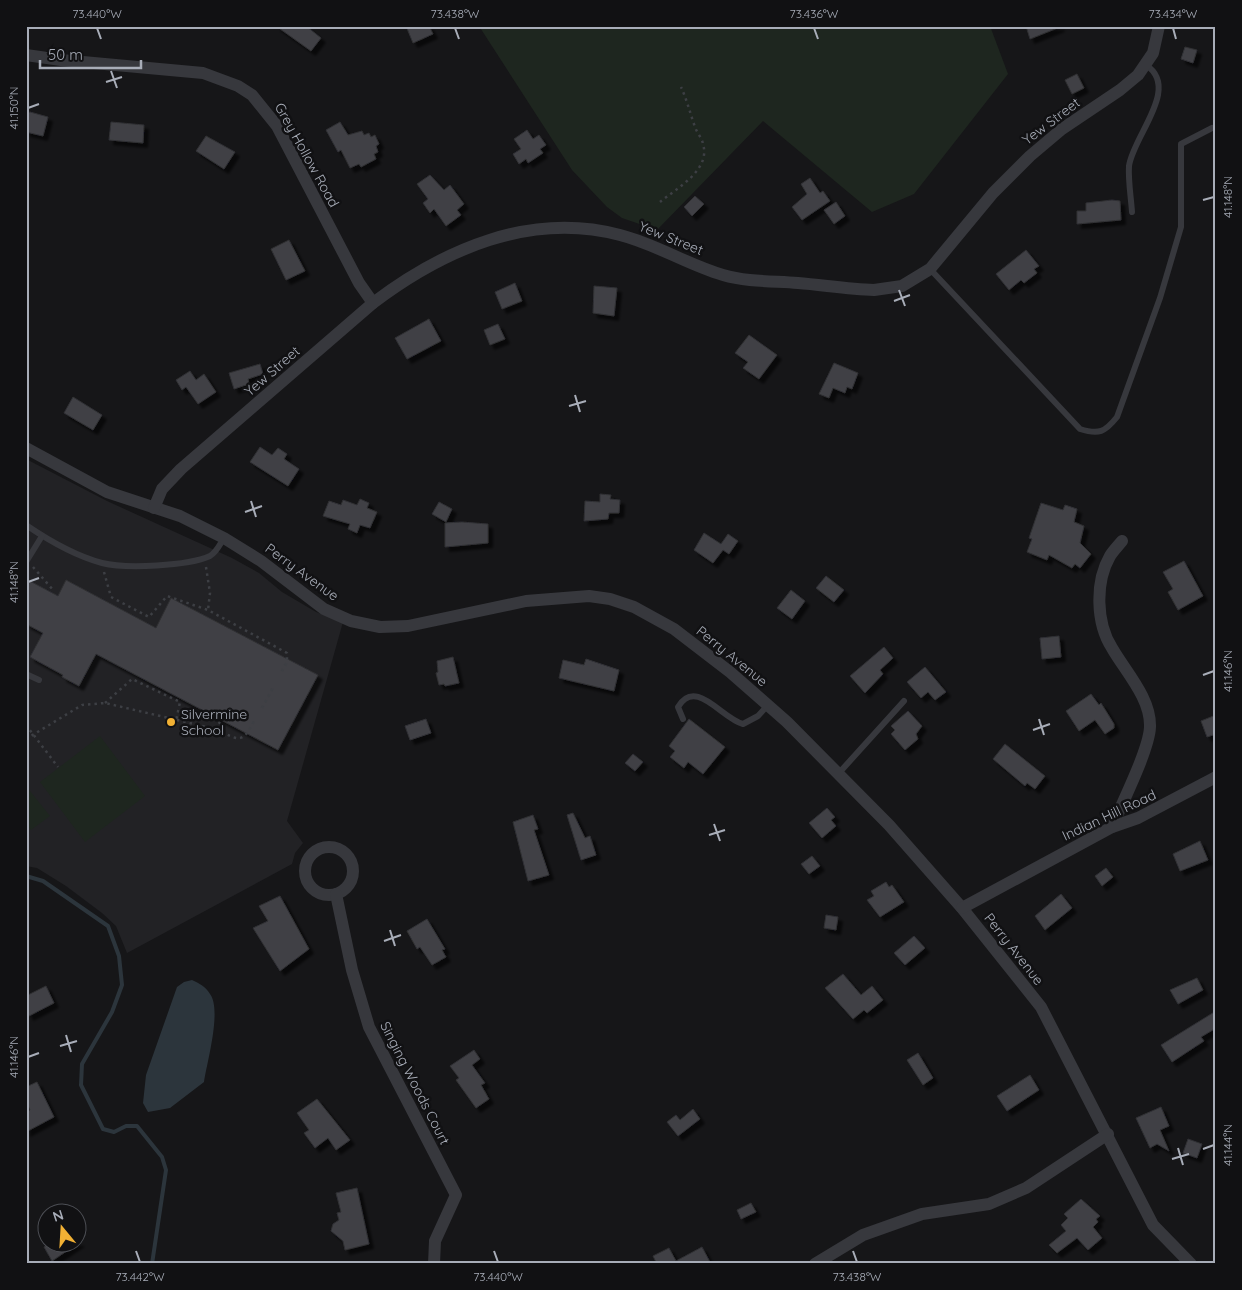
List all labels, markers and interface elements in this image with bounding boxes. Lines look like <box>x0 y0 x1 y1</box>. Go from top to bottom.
text: 73.440°W <box>72 6 122 21</box>
text: 73.438°W <box>431 6 480 21</box>
text: 73.436°W <box>790 6 839 21</box>
text: 73.434°W <box>1149 6 1198 21</box>
scale bar <box>40 38 141 70</box>
text: 50 m <box>48 45 83 64</box>
text: 41.150°N <box>6 86 21 130</box>
street label: Yew Street <box>1019 93 1084 149</box>
street label: Grey Hollow Road <box>271 100 343 210</box>
text: 41.148°N <box>1220 176 1235 218</box>
street label: Yew Street <box>636 217 706 259</box>
street label: Yew Street <box>241 342 304 400</box>
street label: Perry Avenue <box>262 539 342 605</box>
text: 41.148°N <box>6 561 21 603</box>
street label: Perry Avenue <box>693 622 771 690</box>
text: 41.146°N <box>1220 650 1235 692</box>
place label: Silvermine School <box>181 705 247 739</box>
marker: Silvermine School <box>165 716 177 728</box>
street label: Indian Hill Road <box>1059 785 1159 845</box>
street label: Perry Avenue <box>980 909 1048 989</box>
street label: Singing Woods Court <box>376 1018 454 1148</box>
text: 41.146°N <box>6 1036 21 1078</box>
text: 41.144°N <box>1220 1124 1235 1166</box>
north arrow <box>38 1202 88 1252</box>
text: N <box>50 1205 66 1226</box>
text: 73.442°W <box>115 1269 165 1284</box>
text: 73.440°W <box>473 1269 523 1284</box>
text: 73.438°W <box>833 1269 882 1284</box>

